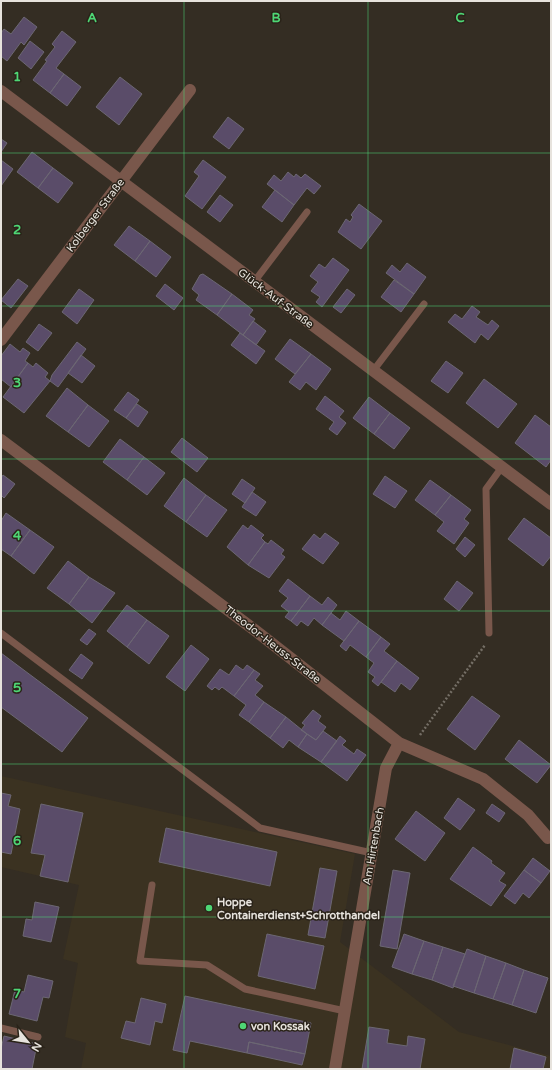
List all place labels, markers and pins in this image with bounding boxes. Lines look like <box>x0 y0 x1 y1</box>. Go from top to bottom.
place label: Hoppe Containerdienst+Schrotthandel <box>217 896 380 922</box>
marker: Hoppe Containerdienst+Schrotthandel <box>204 903 214 913</box>
place label: von Kossak <box>251 1020 310 1033</box>
marker: von Kossak <box>238 1021 248 1031</box>

